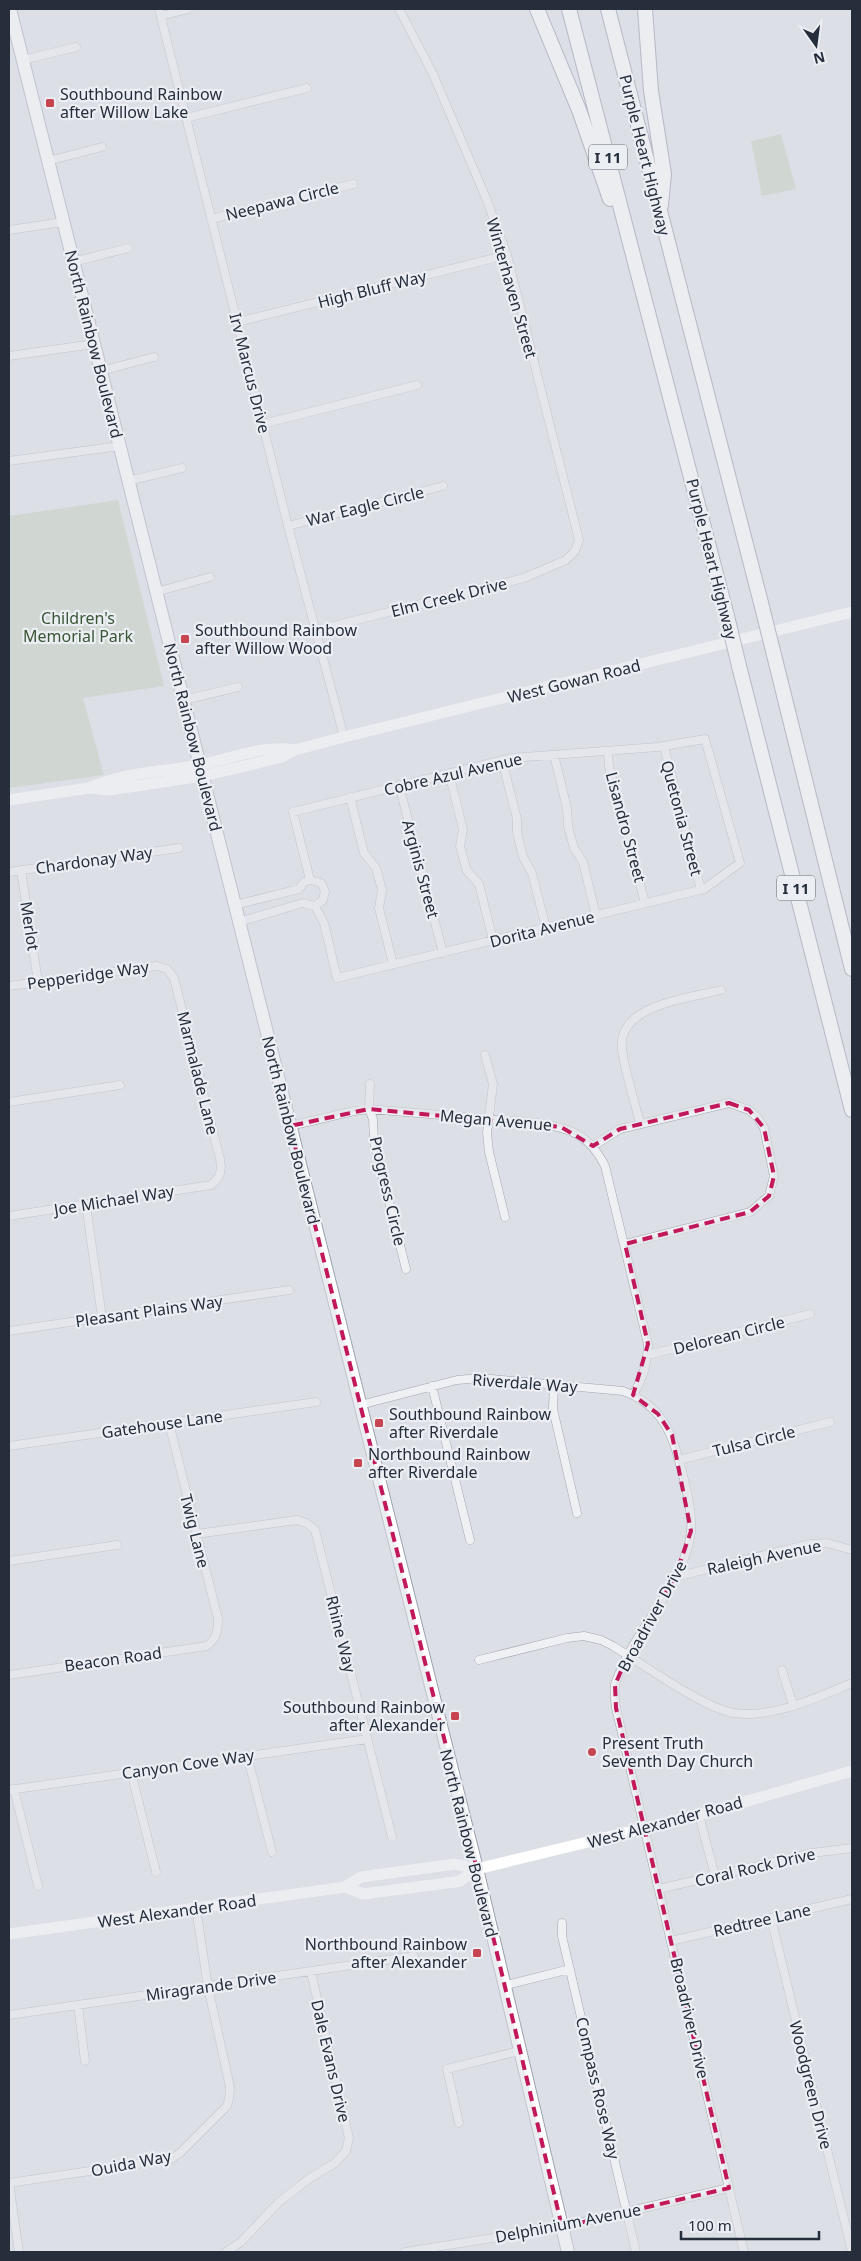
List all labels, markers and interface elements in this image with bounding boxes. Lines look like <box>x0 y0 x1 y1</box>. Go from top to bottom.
north arrow <box>791 20 841 70</box>
text: N <box>811 48 827 69</box>
street label: Purple Heart Highway <box>614 72 676 239</box>
place label: Southbound Rainbow after Willow Lake <box>60 83 222 123</box>
marker: Southbound Rainbow after Willow Lake <box>44 97 56 109</box>
road number: I 11 <box>589 144 627 170</box>
street label: Neepawa Circle <box>223 176 341 226</box>
street label: Winterhaven Street <box>481 215 543 361</box>
street label: North Rainbow Boulevard <box>60 248 128 440</box>
street label: High Bluff Way <box>315 265 429 313</box>
street label: Irv Marcus Drive <box>224 311 276 435</box>
street label: Purple Heart Highway <box>681 476 743 643</box>
street label: War Eagle Circle <box>304 481 426 531</box>
street label: Elm Creek Drive <box>389 572 509 622</box>
park label: Children's Memorial Park <box>23 607 133 647</box>
place label: Southbound Rainbow after Willow Wood <box>195 619 357 659</box>
marker: Southbound Rainbow after Willow Wood <box>179 633 191 645</box>
street label: North Rainbow Boulevard <box>159 641 227 833</box>
street label: West Gowan Road <box>505 654 643 708</box>
street label: Cobre Azul Avenue <box>382 747 524 801</box>
street label: Quetonia Street <box>656 758 708 878</box>
street label: Lisandro Street <box>601 769 651 885</box>
street label: Arginis Street <box>397 817 445 921</box>
street label: Chardonay Way <box>34 841 155 879</box>
road number: I 11 <box>777 876 815 900</box>
street label: Merlot <box>15 900 45 952</box>
street label: Dorita Avenue <box>487 905 597 953</box>
street label: Pepperidge Way <box>26 955 151 994</box>
street label: Marmalade Lane <box>172 1009 224 1137</box>
street label: North Rainbow Boulevard <box>257 1034 325 1226</box>
street label: Megan Avenue <box>439 1104 553 1136</box>
street label: Progress Circle <box>365 1134 411 1248</box>
street label: Joe Michael Way <box>50 1180 177 1221</box>
street label: Pleasant Plains Way <box>74 1290 225 1332</box>
street label: Delorean Circle <box>671 1311 787 1359</box>
street label: Riverdale Way <box>472 1368 579 1398</box>
place label: Southbound Rainbow after Riverdale <box>389 1403 551 1443</box>
street label: Gatehouse Lane <box>100 1405 224 1443</box>
marker: Southbound Rainbow after Riverdale <box>373 1417 385 1429</box>
street label: Tulsa Circle <box>710 1420 798 1462</box>
place label: Northbound Rainbow after Riverdale <box>368 1443 531 1483</box>
marker: Northbound Rainbow after Riverdale <box>352 1457 364 1469</box>
street label: Twig Lane <box>175 1492 215 1570</box>
street label: Raleigh Avenue <box>705 1534 823 1580</box>
street label: Broadriver Drive <box>612 1557 692 1675</box>
street label: Rhine Way <box>321 1593 361 1676</box>
street label: Beacon Road <box>63 1641 163 1677</box>
place label: Southbound Rainbow after Alexander <box>283 1696 445 1736</box>
marker: Southbound Rainbow after Alexander <box>449 1710 461 1722</box>
place label: Present Truth Seventh Day Church <box>602 1732 753 1772</box>
street label: Canyon Cove Way <box>120 1744 256 1784</box>
marker: Present Truth Seventh Day Church <box>586 1746 598 1758</box>
street label: North Rainbow Boulevard <box>435 1747 503 1939</box>
street label: West Alexander Road <box>585 1791 745 1853</box>
street label: Coral Rock Drive <box>693 1842 817 1892</box>
street label: West Alexander Road <box>96 1889 258 1933</box>
street label: Redtree Lane <box>711 1898 813 1942</box>
place label: Northbound Rainbow after Alexander <box>305 1933 467 1973</box>
marker: Northbound Rainbow after Alexander <box>471 1947 483 1959</box>
street label: Broadriver Drive <box>665 1955 715 2081</box>
street label: Miragrande Drive <box>144 1966 278 2006</box>
street label: Dale Evans Drive <box>306 1998 356 2124</box>
street label: Compass Rose Way <box>571 2015 625 2162</box>
street label: Woodgreen Drive <box>784 2019 838 2151</box>
street label: Ouida Way <box>89 2144 174 2182</box>
street label: Delphinium Avenue <box>493 2198 643 2248</box>
scale bar <box>681 2208 818 2240</box>
text: 100 m <box>688 2215 732 2235</box>

